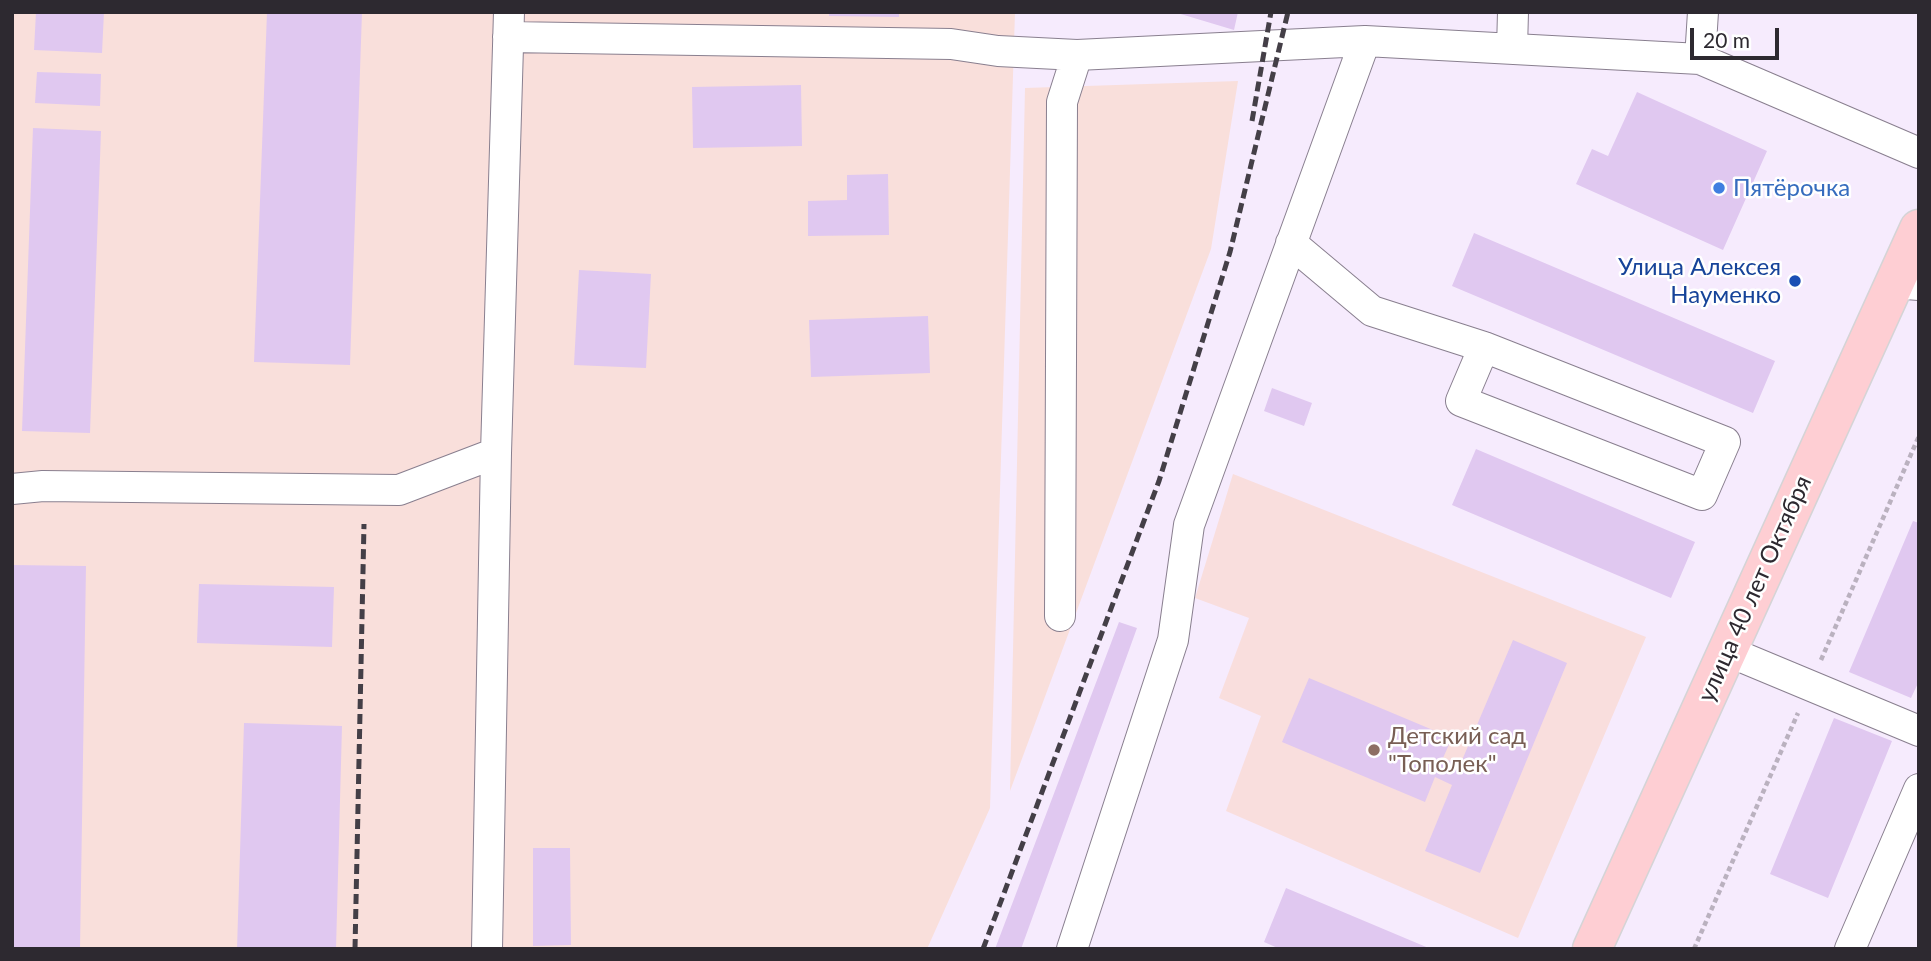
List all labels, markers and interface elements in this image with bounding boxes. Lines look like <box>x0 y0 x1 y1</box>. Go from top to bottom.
scale bar <box>1693 14 1782 58</box>
text: 20 m <box>1703 27 1750 52</box>
place label: Пятёрочка <box>1733 174 1850 202</box>
marker: Пятёрочка <box>1711 180 1727 196</box>
place label: Улица Алексея Науменко <box>1618 253 1781 309</box>
marker: Улица Алексея Науменко <box>1787 273 1803 289</box>
street label: улица 40 лет Октября <box>1692 471 1818 707</box>
place label: Детский сад "Тополек" <box>1388 722 1526 778</box>
marker: Детский сад "Тополек" <box>1366 742 1382 758</box>

